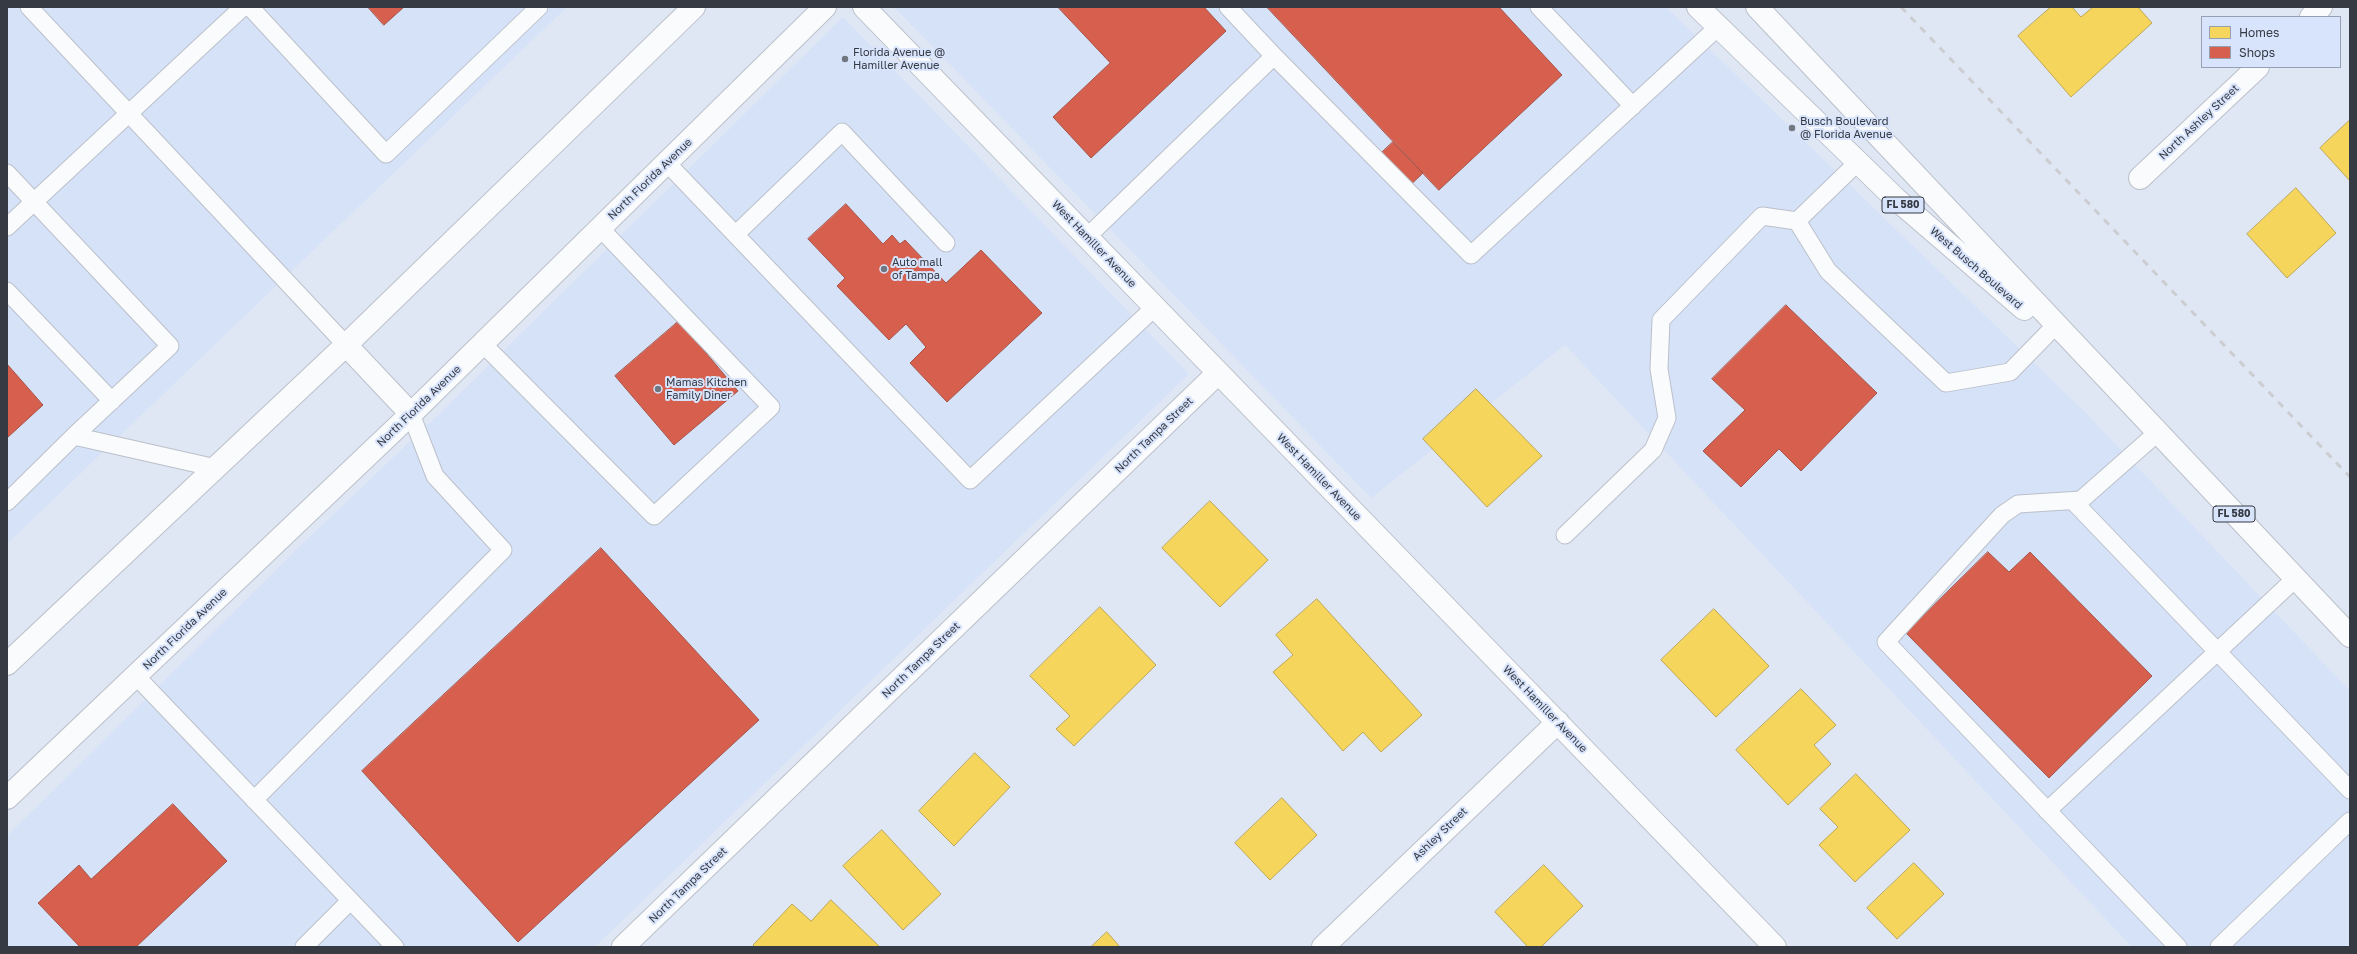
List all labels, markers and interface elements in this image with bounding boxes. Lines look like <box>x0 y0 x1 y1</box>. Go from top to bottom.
legend <box>2201 16 2341 68</box>
text: Homes <box>2239 25 2279 40</box>
text: Shops <box>2239 45 2275 60</box>
place label: Florida Avenue @ Hamiller Avenue <box>853 46 945 72</box>
marker: Florida Avenue @ Hamiller Avenue <box>840 54 850 64</box>
street label: North Ashley Street <box>2156 82 2242 162</box>
place label: Busch Boulevard @ Florida Avenue <box>1800 115 1892 141</box>
marker: Busch Boulevard @ Florida Avenue <box>1787 123 1797 133</box>
street label: North Florida Avenue <box>605 135 695 223</box>
road number: FL 580 <box>1882 197 1924 213</box>
street label: West Hamiller Avenue <box>1049 198 1139 290</box>
street label: West Busch Boulevard <box>1927 224 2025 312</box>
place label: Auto mall of Tampa <box>892 256 943 282</box>
marker: Auto mall of Tampa <box>879 264 889 274</box>
street label: North Florida Avenue <box>374 362 464 450</box>
place label: Mamas Kitchen Family Diner <box>666 376 747 402</box>
marker: Mamas Kitchen Family Diner <box>653 384 663 394</box>
street label: North Tampa Street <box>1112 394 1196 476</box>
street label: West Hamiller Avenue <box>1274 431 1364 523</box>
road number: FL 580 <box>2213 506 2255 522</box>
street label: North Florida Avenue <box>140 585 230 673</box>
street label: North Tampa Street <box>879 619 963 701</box>
street label: West Hamiller Avenue <box>1500 663 1590 755</box>
street label: Ashley Street <box>1410 805 1470 863</box>
street label: North Tampa Street <box>646 844 730 926</box>

